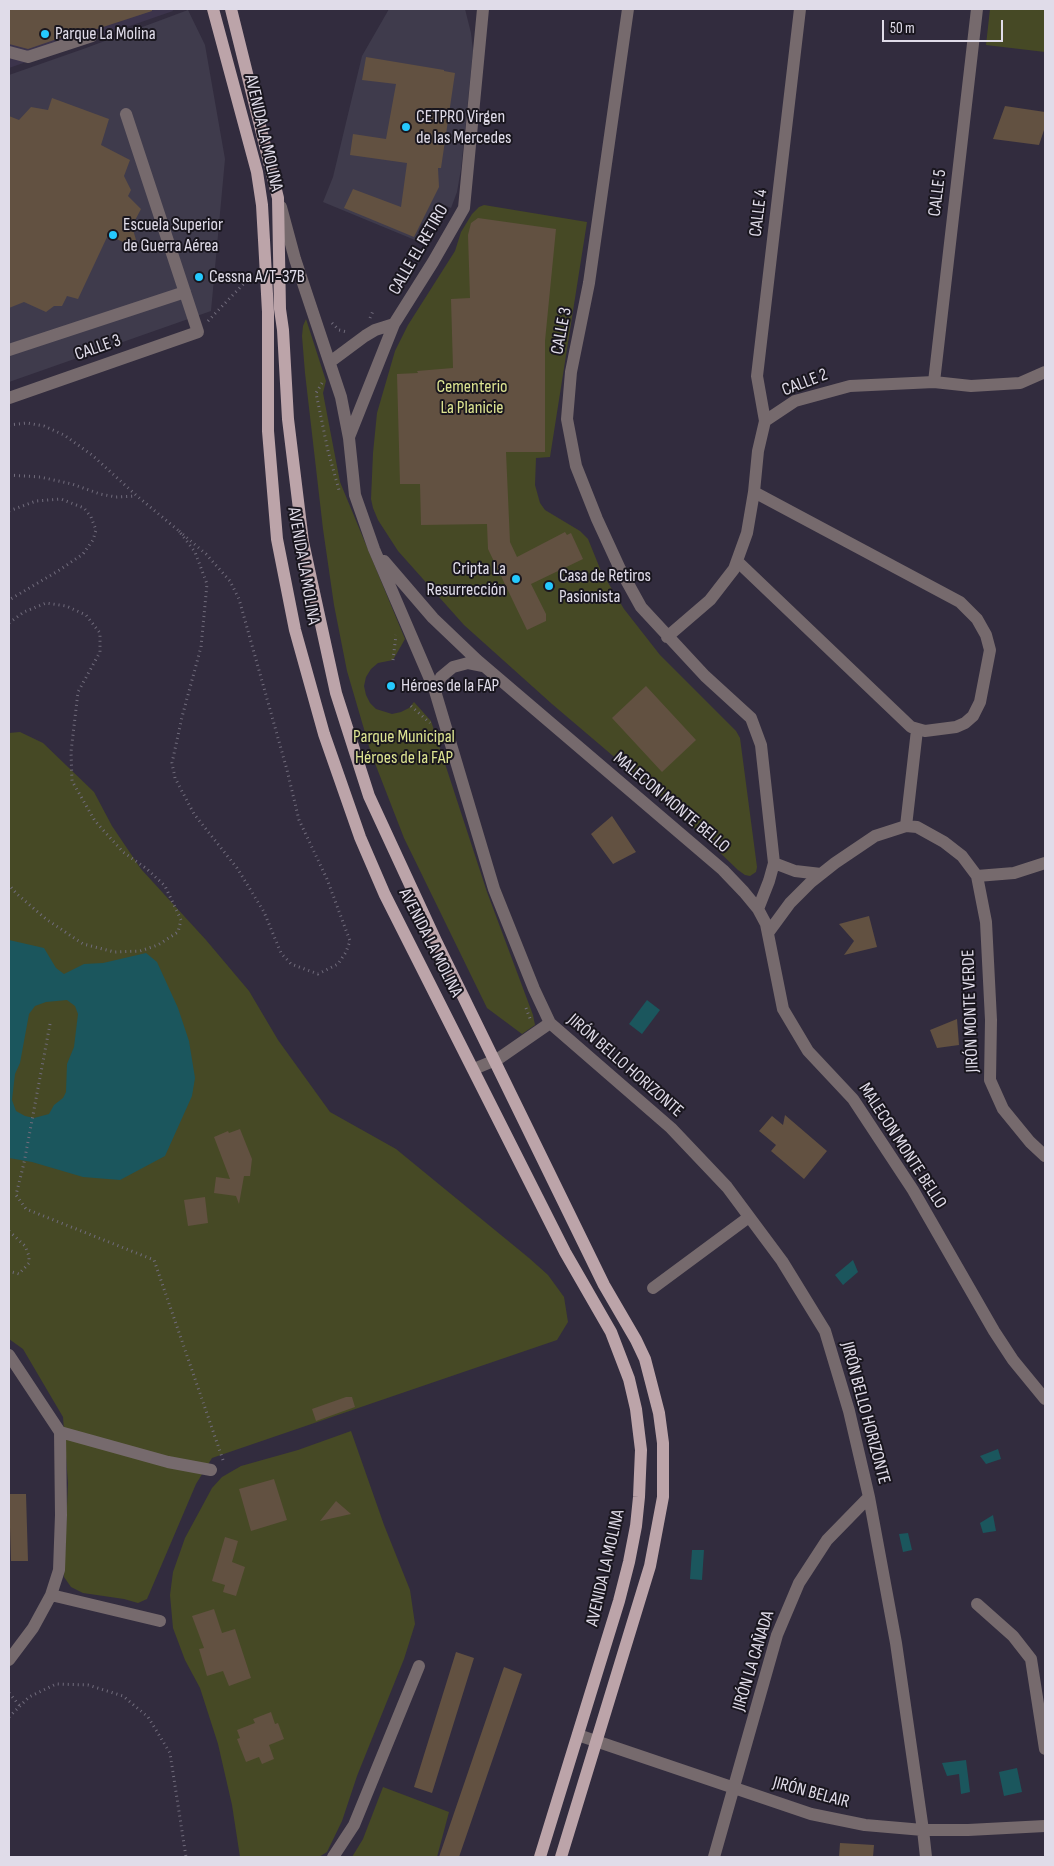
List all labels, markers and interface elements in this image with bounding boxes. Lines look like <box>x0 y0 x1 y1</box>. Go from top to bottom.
scale bar <box>884 10 1005 42</box>
text: 50 m <box>890 19 915 38</box>
place label: Parque La Molina <box>55 23 156 45</box>
marker: Parque La Molina <box>39 28 51 40</box>
street label: AVENIDA LA MOLINA <box>239 73 287 193</box>
place label: CETPRO Virgen de las Mercedes <box>416 106 512 148</box>
marker: CETPRO Virgen de las Mercedes <box>400 121 412 133</box>
street label: CALLE 5 <box>924 168 952 218</box>
street label: CALLE 4 <box>745 188 773 238</box>
street label: CALLE EL RETIRO <box>384 201 454 299</box>
place label: Escuela Superior de Guerra Aérea <box>123 214 223 256</box>
marker: Escuela Superior de Guerra Aérea <box>107 229 119 241</box>
place label: Cessna A/T-37B <box>209 266 305 288</box>
marker: Cessna A/T-37B <box>193 271 205 283</box>
street label: CALLE 3 <box>547 306 577 356</box>
street label: CALLE 3 <box>72 330 124 366</box>
street label: CALLE 2 <box>779 364 831 402</box>
park label: Cementerio La Planicie <box>437 376 507 418</box>
street label: AVENIDA LA MOLINA <box>282 506 324 626</box>
place label: Cripta La Resurrección <box>427 558 506 600</box>
place label: Casa de Retiros Pasionista <box>559 565 651 608</box>
marker: Cripta La Resurrección <box>510 573 522 585</box>
marker: Casa de Retiros Pasionista <box>543 580 555 592</box>
place label: Héroes de la FAP <box>401 675 499 697</box>
marker: Héroes de la FAP <box>385 680 397 692</box>
park label: Parque Municipal Héroes de la FAP <box>353 726 455 769</box>
street label: MALECON MONTE BELLO <box>608 748 734 858</box>
street label: AVENIDA LA MOLINA <box>393 885 467 1001</box>
street label: JIRÓN MONTE VERDE <box>958 949 984 1073</box>
street label: JIRÓN BELLO HORIZONTE <box>563 1010 687 1122</box>
street label: MALECON MONTE BELLO <box>853 1079 951 1213</box>
street label: JIRÓN BELLO HORIZONTE <box>836 1339 894 1487</box>
street label: AVENIDA LA MOLINA <box>582 1508 630 1628</box>
street label: JIRÓN LA CAÑADA <box>729 1608 779 1714</box>
street label: JIRÓN BELAIR <box>770 1772 852 1814</box>

